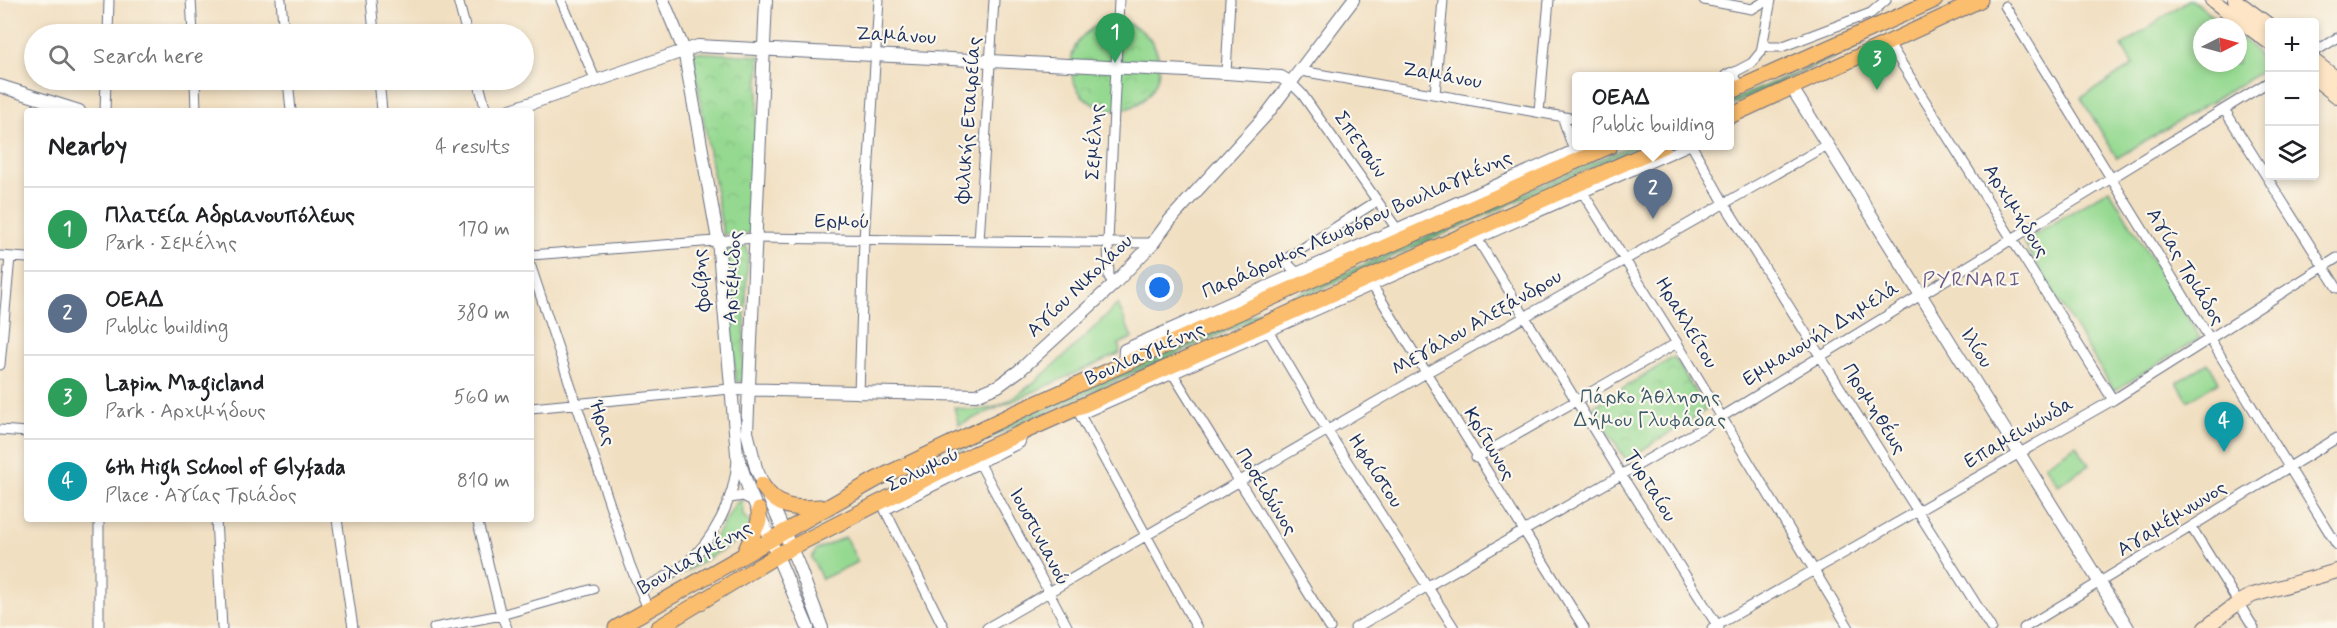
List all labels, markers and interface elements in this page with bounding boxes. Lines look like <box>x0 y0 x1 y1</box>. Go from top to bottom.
pin: 1 <box>1096 14 1134 63</box>
north arrow <box>2193 18 2247 72</box>
map controls <box>2265 18 2319 180</box>
button: + <box>2265 18 2319 72</box>
street label: Ζαμάνου <box>855 20 937 52</box>
search box <box>24 24 534 90</box>
street label: Φιλικής Εταιρείας <box>950 35 988 205</box>
pin: 3 <box>1858 40 1896 90</box>
icon: search <box>45 41 78 74</box>
text: Search here <box>93 43 204 71</box>
street label: Ζαμάνου <box>1400 56 1484 96</box>
popup <box>1572 72 1734 150</box>
button: − <box>2265 72 2319 126</box>
text: ΟΕΑΔ <box>1591 84 1650 112</box>
street label: Σεμέλης <box>1080 103 1111 181</box>
street label: Σπετσών <box>1327 106 1393 184</box>
text: Public building <box>1591 112 1715 139</box>
button: layers <box>2265 126 2319 180</box>
text: Nearby <box>48 130 127 164</box>
text: 4 results <box>435 134 510 161</box>
street label: Παράδρομος Λεωφόρου Βουλιαγμένης <box>1198 144 1517 306</box>
street label: Αρχιμήδους <box>1977 159 2056 263</box>
pin: 2 <box>1634 170 1672 219</box>
text: Πλατεία Αδριανουπόλεως <box>105 202 355 230</box>
street label: Αγίας Τριάδος <box>2139 203 2231 331</box>
street label: Ερμού <box>814 208 870 236</box>
text: 1 <box>63 216 72 243</box>
text: 170 m <box>458 216 510 243</box>
street label: Αγίου Νικολάου <box>1021 228 1139 344</box>
text: Park · Σεμέλης <box>105 230 237 257</box>
street label: Αρτέμιδος <box>717 230 749 324</box>
street label: Φοίβης <box>686 247 718 313</box>
street label: Μεγάλου Αλεξάνδρου <box>1387 263 1567 383</box>
district label: PYRNARI <box>1922 266 2022 294</box>
street label: Ηρακλείτου <box>1648 272 1724 374</box>
your location <box>1145 273 1174 302</box>
street label: Εμμανουήλ Δημελά <box>1738 275 1905 393</box>
text: ΟΕΑΔ <box>105 286 164 314</box>
text: 2 <box>63 300 72 327</box>
text: 380 m <box>457 300 510 327</box>
text: Public building <box>105 314 228 341</box>
street label: Βουλιαγμένης <box>1081 316 1209 392</box>
street label: Ιλίου <box>1953 323 1999 373</box>
street label: Προμηθέως <box>1835 358 1913 460</box>
text: Lapin Magicland <box>105 370 264 398</box>
text: 3 <box>63 384 72 411</box>
text: 560 m <box>454 384 510 411</box>
park label: Πάρκο Άθλησης Δήμου Γλυφάδας <box>1574 384 1726 434</box>
street label: Επαμεινώνδα <box>1959 391 2079 475</box>
street label: Ήρας <box>582 396 622 450</box>
text: Park · Αρχιμήδους <box>105 398 266 425</box>
street label: Κρίτωνος <box>1457 402 1521 486</box>
pin: 4 <box>2204 402 2244 452</box>
street label: Ηφαίστου <box>1341 429 1409 513</box>
street label: Σολωμού <box>882 441 964 499</box>
street label: Ποσειδώνος <box>1229 443 1304 541</box>
street label: Τυρταίου <box>1617 445 1683 527</box>
text: 6th High School of Glyfada <box>105 454 346 482</box>
text: 4 <box>62 468 73 495</box>
text: 810 m <box>457 468 510 495</box>
street label: Αγαμέμνωνος <box>2112 474 2232 563</box>
text: Place · Αγίας Τριάδος <box>105 482 297 509</box>
street label: Ιουστινιανού <box>1002 483 1076 591</box>
street label: Βουλιαγμένης <box>633 514 757 602</box>

